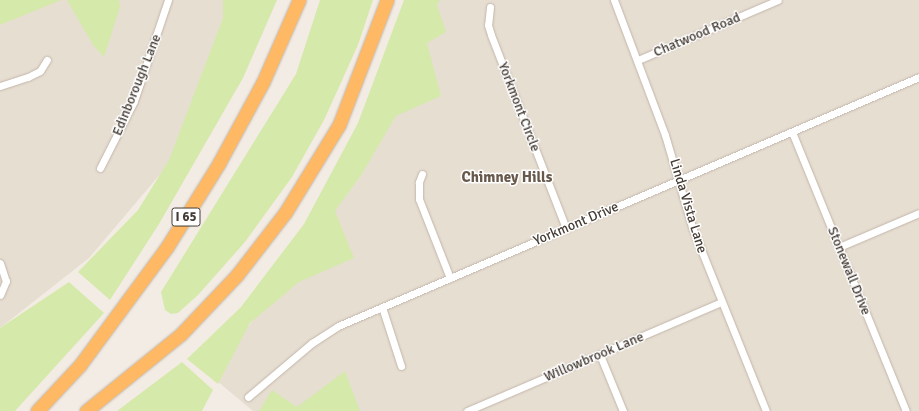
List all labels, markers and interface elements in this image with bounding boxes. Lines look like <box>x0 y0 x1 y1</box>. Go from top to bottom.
street label: Chatwood Road <box>651 9 743 61</box>
street label: Edinborough Lane <box>109 32 165 138</box>
street label: Yorkmont Circle <box>494 60 544 154</box>
street label: Linda Vista Lane <box>666 157 710 255</box>
district label: Chimney Hills <box>462 169 552 187</box>
street label: Yorkmont Drive <box>531 198 621 250</box>
road number: I 65 <box>171 206 201 228</box>
street label: Stonewall Drive <box>824 224 874 318</box>
street label: Willowbrook Lane <box>542 328 646 386</box>

